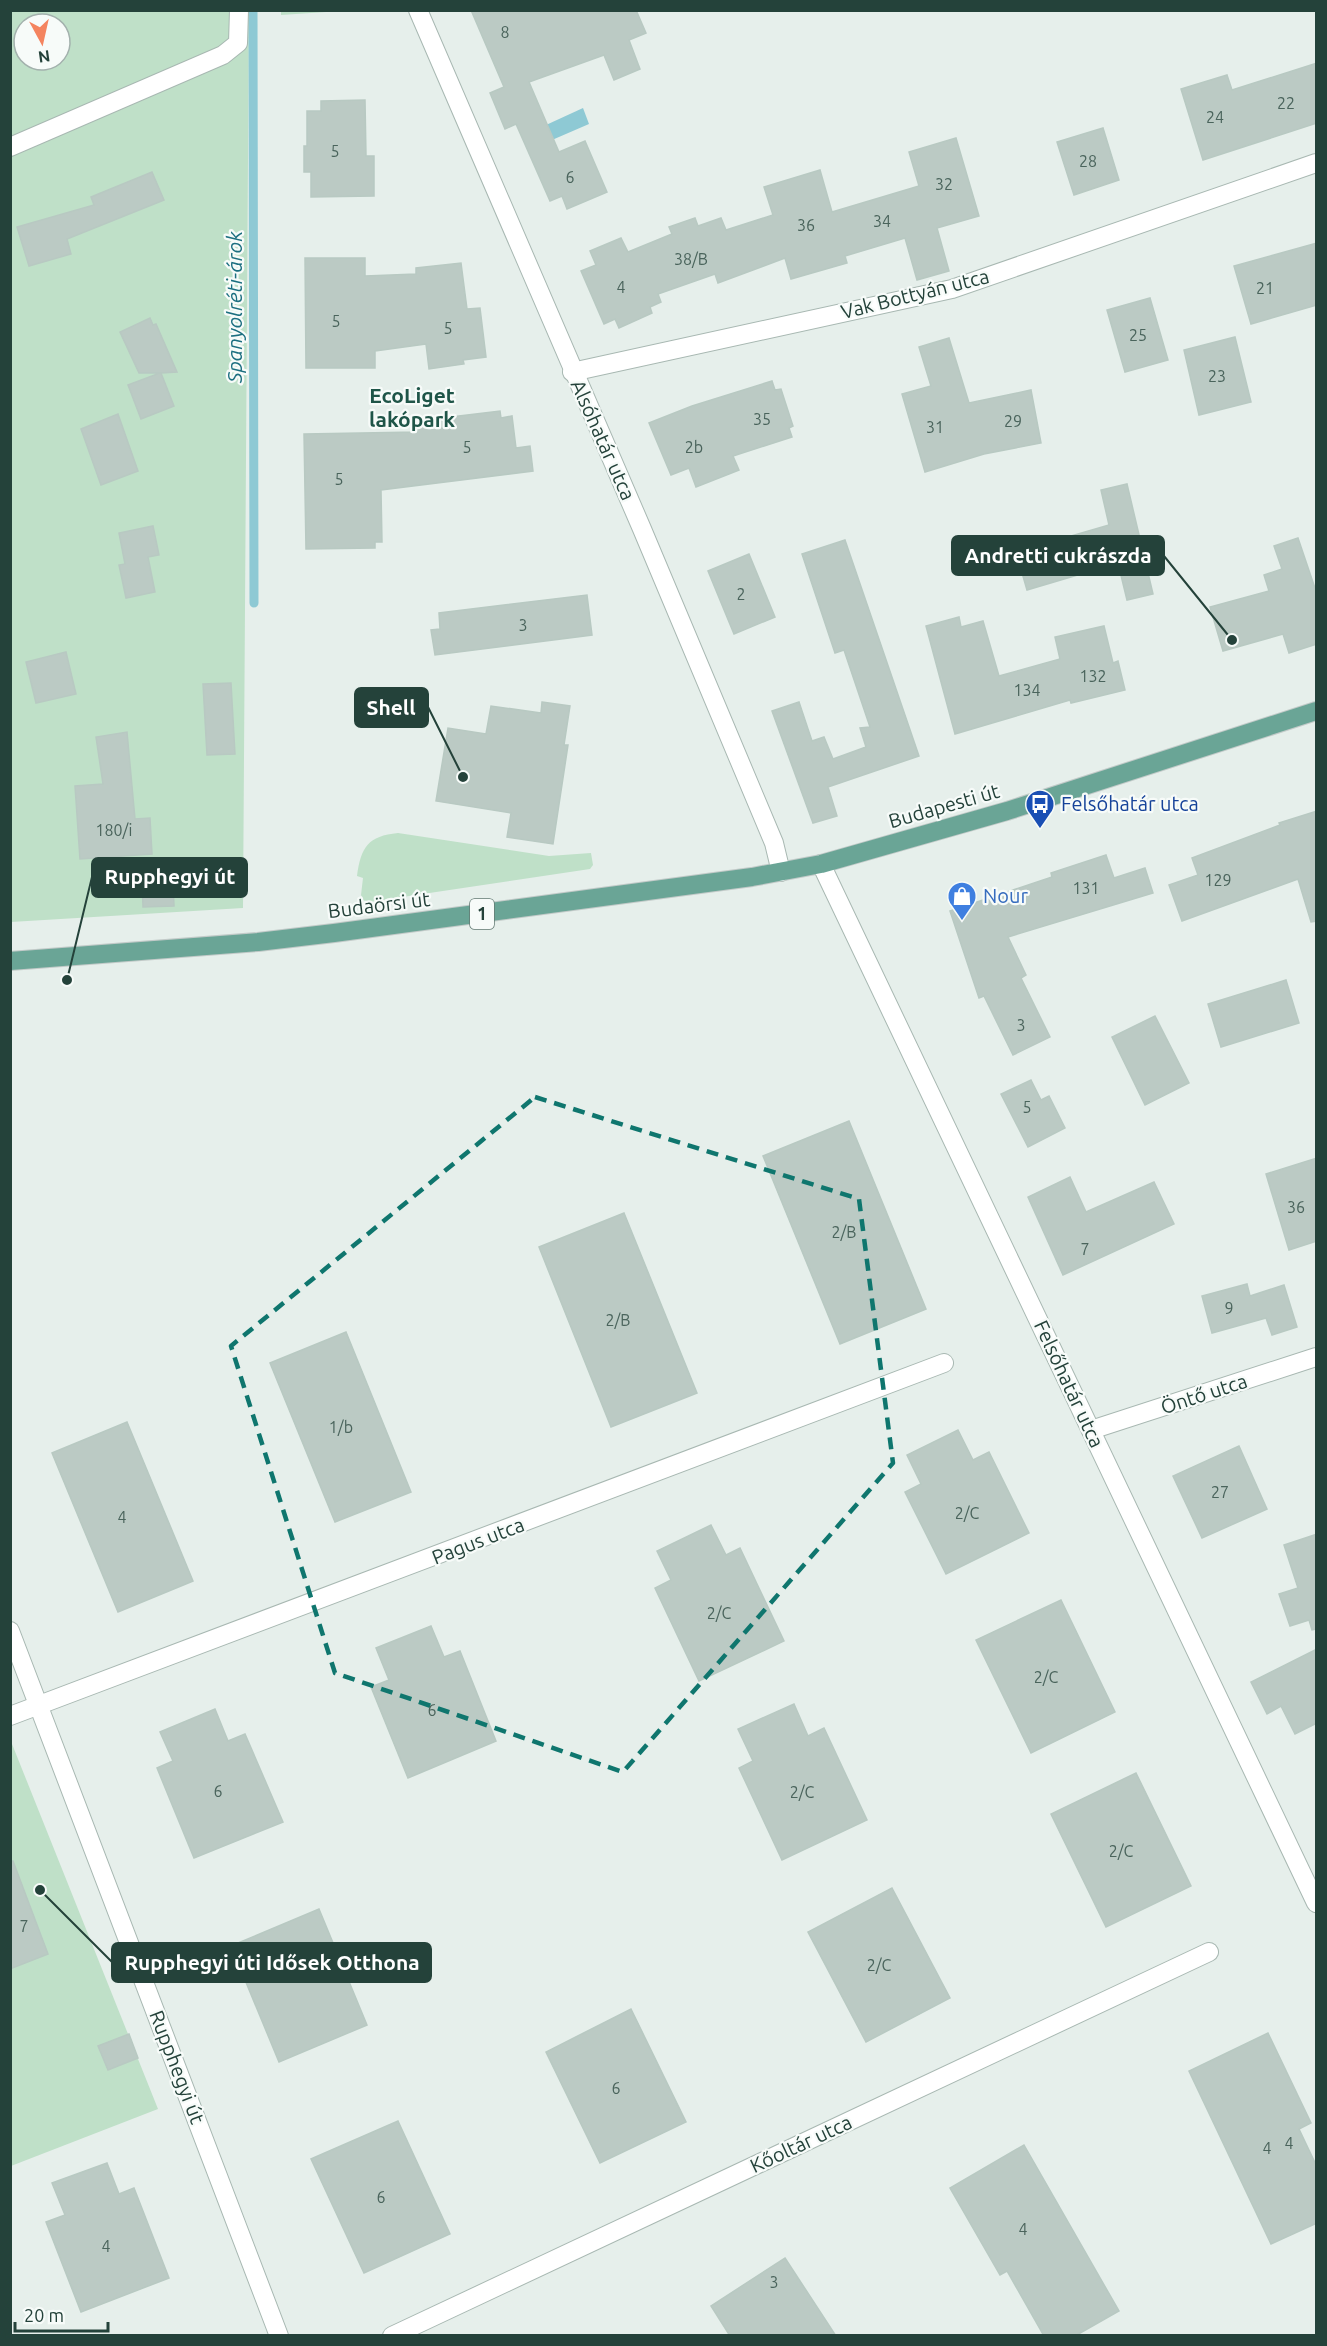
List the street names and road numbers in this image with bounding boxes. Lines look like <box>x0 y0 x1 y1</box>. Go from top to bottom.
street label: Vak Bottyán utca <box>838 264 991 323</box>
street label: Alsóhatár utca <box>567 376 640 504</box>
street label: Budapesti út <box>886 779 1002 832</box>
street label: Budaörsi út <box>327 887 431 922</box>
road number: 1 <box>470 899 494 929</box>
street label: Felsőhatár utca <box>1030 1316 1109 1451</box>
street label: Öntő utca <box>1158 1369 1250 1418</box>
street label: Pagus utca <box>428 1512 527 1569</box>
street label: Rupphegyi út <box>145 2007 210 2127</box>
street label: Kőoltár utca <box>746 2110 855 2177</box>

